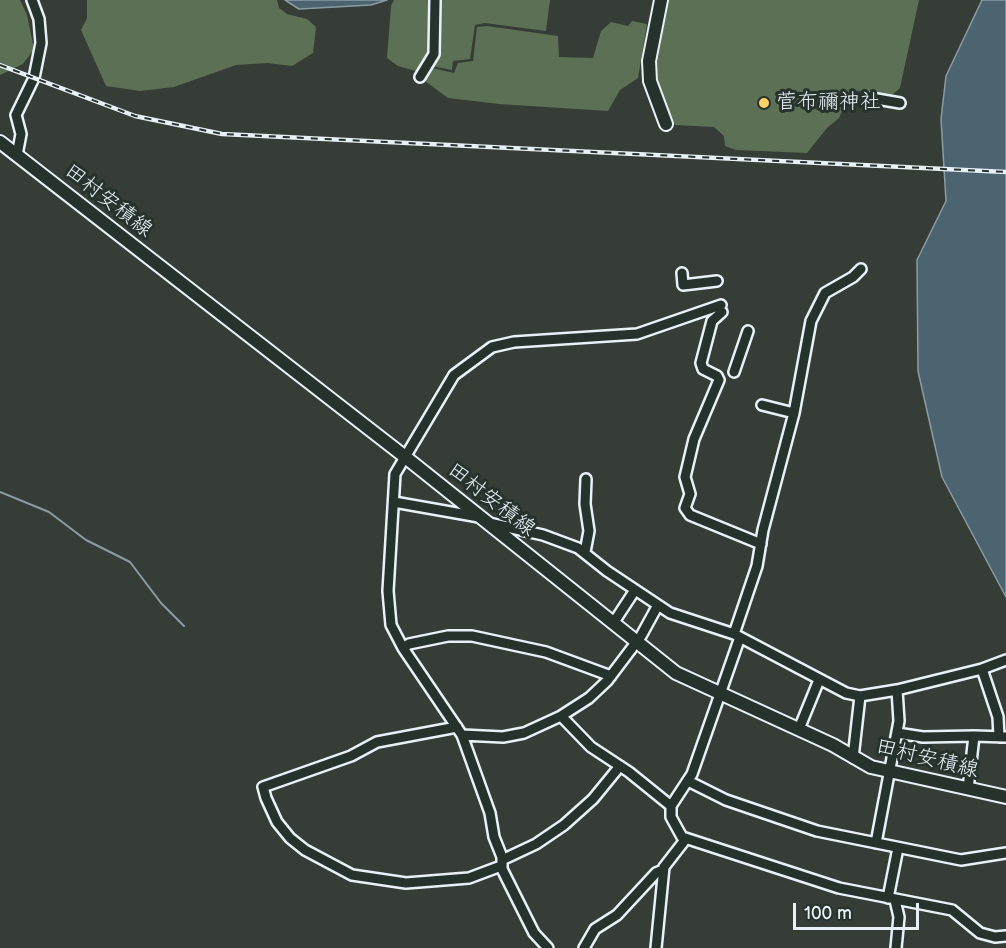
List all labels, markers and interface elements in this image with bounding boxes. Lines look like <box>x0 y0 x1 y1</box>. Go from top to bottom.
place label: 菅布禰神社 <box>776 90 881 116</box>
marker: 菅布禰神社 <box>757 96 771 110</box>
street label: 田村安積線 <box>59 159 157 243</box>
street label: 田村安積線 <box>442 458 540 542</box>
street label: 田村安積線 <box>873 734 981 784</box>
scale bar <box>796 891 922 929</box>
text: 100 m <box>804 903 852 924</box>

